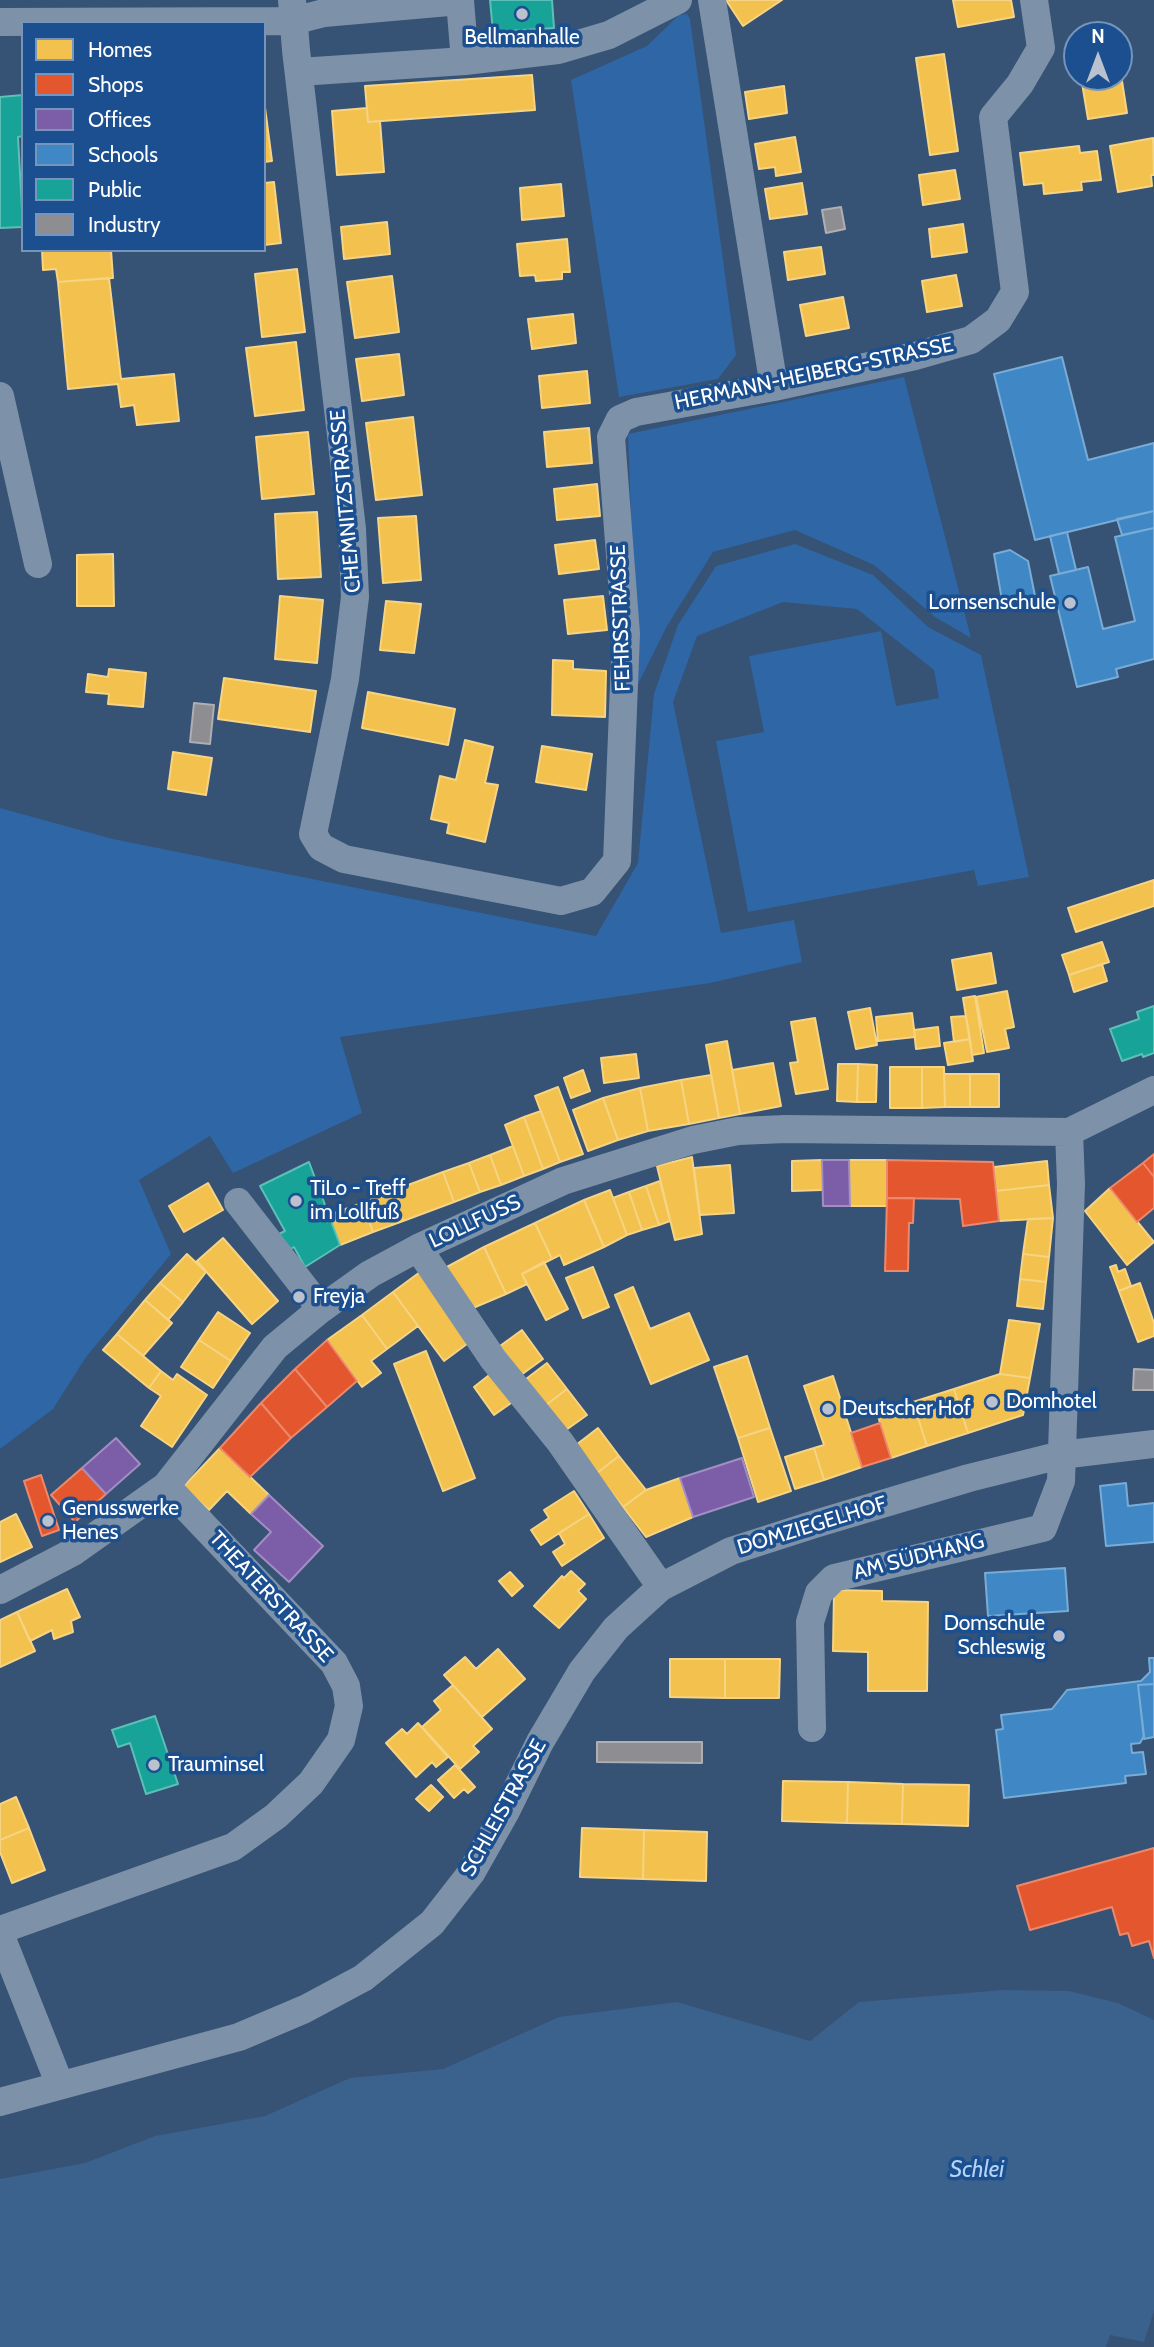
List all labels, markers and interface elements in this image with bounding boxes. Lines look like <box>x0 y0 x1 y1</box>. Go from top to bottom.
marker: Bellmanhalle <box>514 6 530 22</box>
legend <box>21 21 266 252</box>
north arrow <box>1063 21 1133 91</box>
place label: Bellmanhalle <box>464 25 580 51</box>
text: N <box>1091 25 1105 48</box>
text: Homes <box>88 37 152 62</box>
text: Shops <box>88 72 143 97</box>
text: Offices <box>88 107 151 132</box>
text: Schools <box>88 142 158 167</box>
text: Public <box>88 177 142 202</box>
text: Industry <box>88 212 161 237</box>
street label: HERMANN-HEIBERG-STRASSE <box>672 332 956 416</box>
street label: CHEMNITZSTRASSE <box>325 408 367 594</box>
street label: FEHRSSTRASSE <box>606 544 636 692</box>
place label: Lornsenschule <box>928 590 1056 616</box>
marker: Lornsenschule <box>1062 595 1078 611</box>
place label: TiLo - Treff im Lollfuß <box>310 1176 406 1226</box>
street label: LOLLFUSS <box>425 1190 525 1254</box>
marker: TiLo - Treff im Lollfuß <box>288 1193 304 1209</box>
place label: Freyja <box>313 1284 365 1310</box>
marker: Freyja <box>291 1289 307 1305</box>
place label: Domhotel <box>1006 1389 1097 1415</box>
marker: Domhotel <box>984 1394 1000 1410</box>
place label: Deutscher Hof <box>842 1396 971 1422</box>
marker: Deutscher Hof <box>820 1401 836 1417</box>
street label: DOMZIEGELHOF <box>734 1491 890 1561</box>
place label: Genusswerke Henes <box>62 1496 179 1546</box>
marker: Genusswerke Henes <box>40 1513 56 1529</box>
street label: THEATERSTRASSE <box>204 1526 338 1668</box>
street label: AM SÜDHANG <box>851 1529 987 1585</box>
place label: Domschule Schleswig <box>944 1611 1045 1661</box>
marker: Domschule Schleswig <box>1051 1628 1067 1644</box>
street label: SCHLEISTRASSE <box>456 1735 552 1881</box>
place label: Trauminsel <box>168 1752 264 1778</box>
marker: Trauminsel <box>146 1757 162 1773</box>
water label: Schlei <box>950 2156 1004 2184</box>

